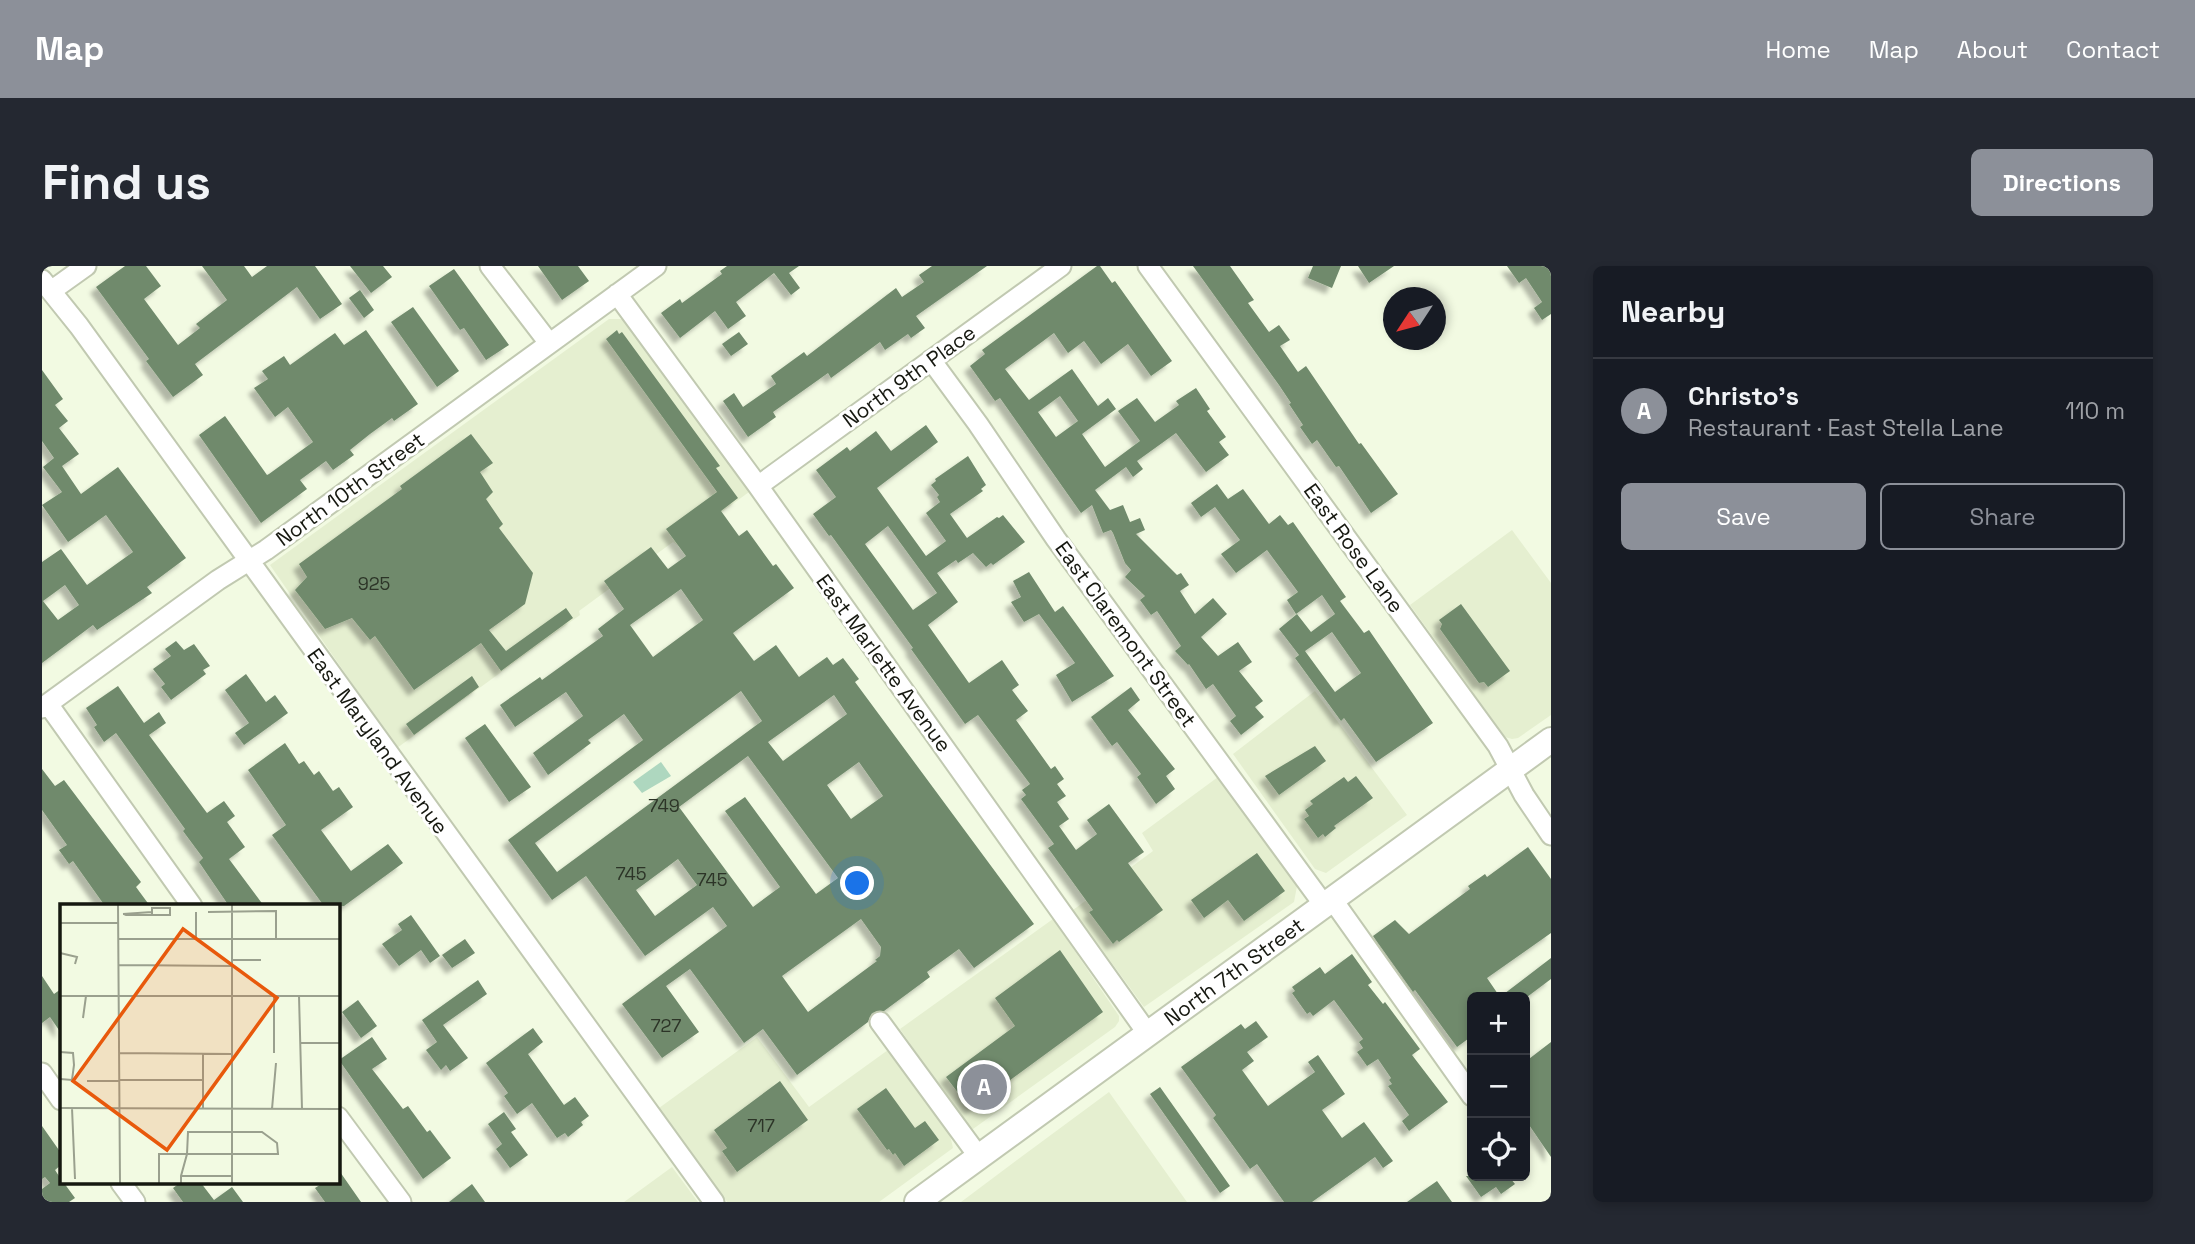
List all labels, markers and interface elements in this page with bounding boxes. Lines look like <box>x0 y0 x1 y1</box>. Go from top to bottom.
text: Map <box>35 28 104 70</box>
text: Home <box>1765 34 1831 65</box>
text: Map <box>1869 34 1919 65</box>
text: About <box>1957 34 2028 65</box>
text: Contact <box>2066 34 2160 65</box>
button: Directions <box>1971 149 2153 216</box>
text: Find us <box>42 151 211 213</box>
north arrow <box>1383 287 1446 350</box>
text: Nearby <box>1621 292 1725 331</box>
street label: North 9th Place <box>837 319 981 433</box>
text: Christo's <box>1688 379 1799 413</box>
text: A <box>1637 396 1651 426</box>
text: 110 m <box>2065 396 2125 426</box>
text: Restaurant · East Stella Lane <box>1688 413 2004 443</box>
street label: North 10th Street <box>270 426 430 552</box>
street label: East Rose Lane <box>1298 478 1410 618</box>
button: Save <box>1621 483 1866 550</box>
button: Share <box>1880 483 2125 550</box>
street label: East Claremont Street <box>1049 536 1203 732</box>
street label: East Marlette Avenue <box>810 569 958 757</box>
house number: 925 <box>358 572 390 595</box>
street label: East Maryland Avenue <box>301 643 455 839</box>
house number: 749 <box>648 794 680 817</box>
house number: 745 <box>615 862 647 885</box>
your location <box>840 866 874 900</box>
house number: 745 <box>696 868 728 891</box>
inset map <box>60 904 340 1184</box>
street label: North 7th Street <box>1158 911 1309 1031</box>
map controls <box>1467 992 1530 1181</box>
button: + <box>1467 992 1530 1055</box>
house number: 727 <box>651 1014 681 1037</box>
button: − <box>1467 1055 1530 1118</box>
pin: A <box>961 1061 1007 1113</box>
house number: 717 <box>747 1114 775 1137</box>
button: locate <box>1467 1118 1530 1181</box>

